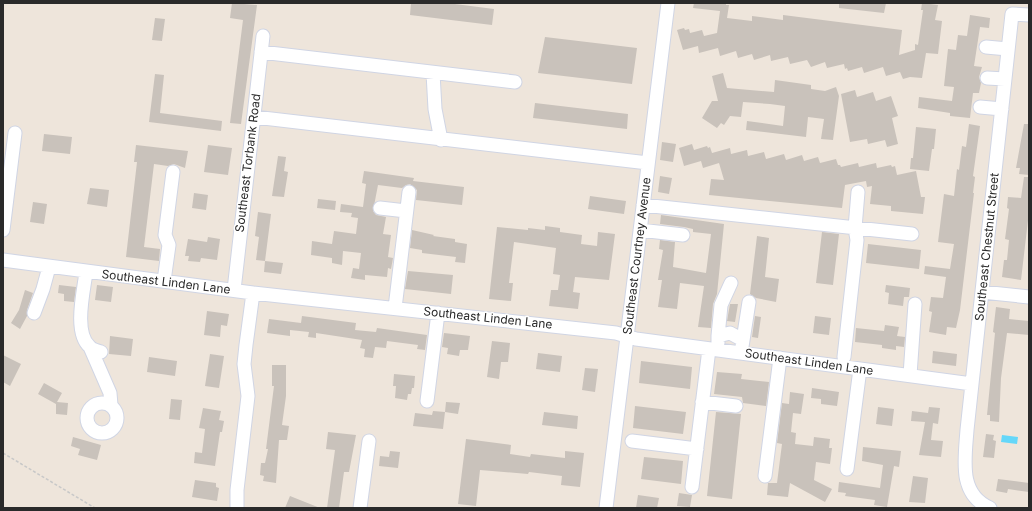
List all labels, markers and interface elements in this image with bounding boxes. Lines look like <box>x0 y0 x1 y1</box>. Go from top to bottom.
street label: Southeast Torbank Road <box>232 93 263 233</box>
street label: Southeast Chestnut Street <box>971 172 1002 322</box>
street label: Southeast Courtney Avenue <box>619 176 654 335</box>
street label: Southeast Linden Lane <box>101 266 231 297</box>
street label: Southeast Linden Lane <box>423 303 553 332</box>
street label: Southeast Linden Lane <box>744 345 874 378</box>

